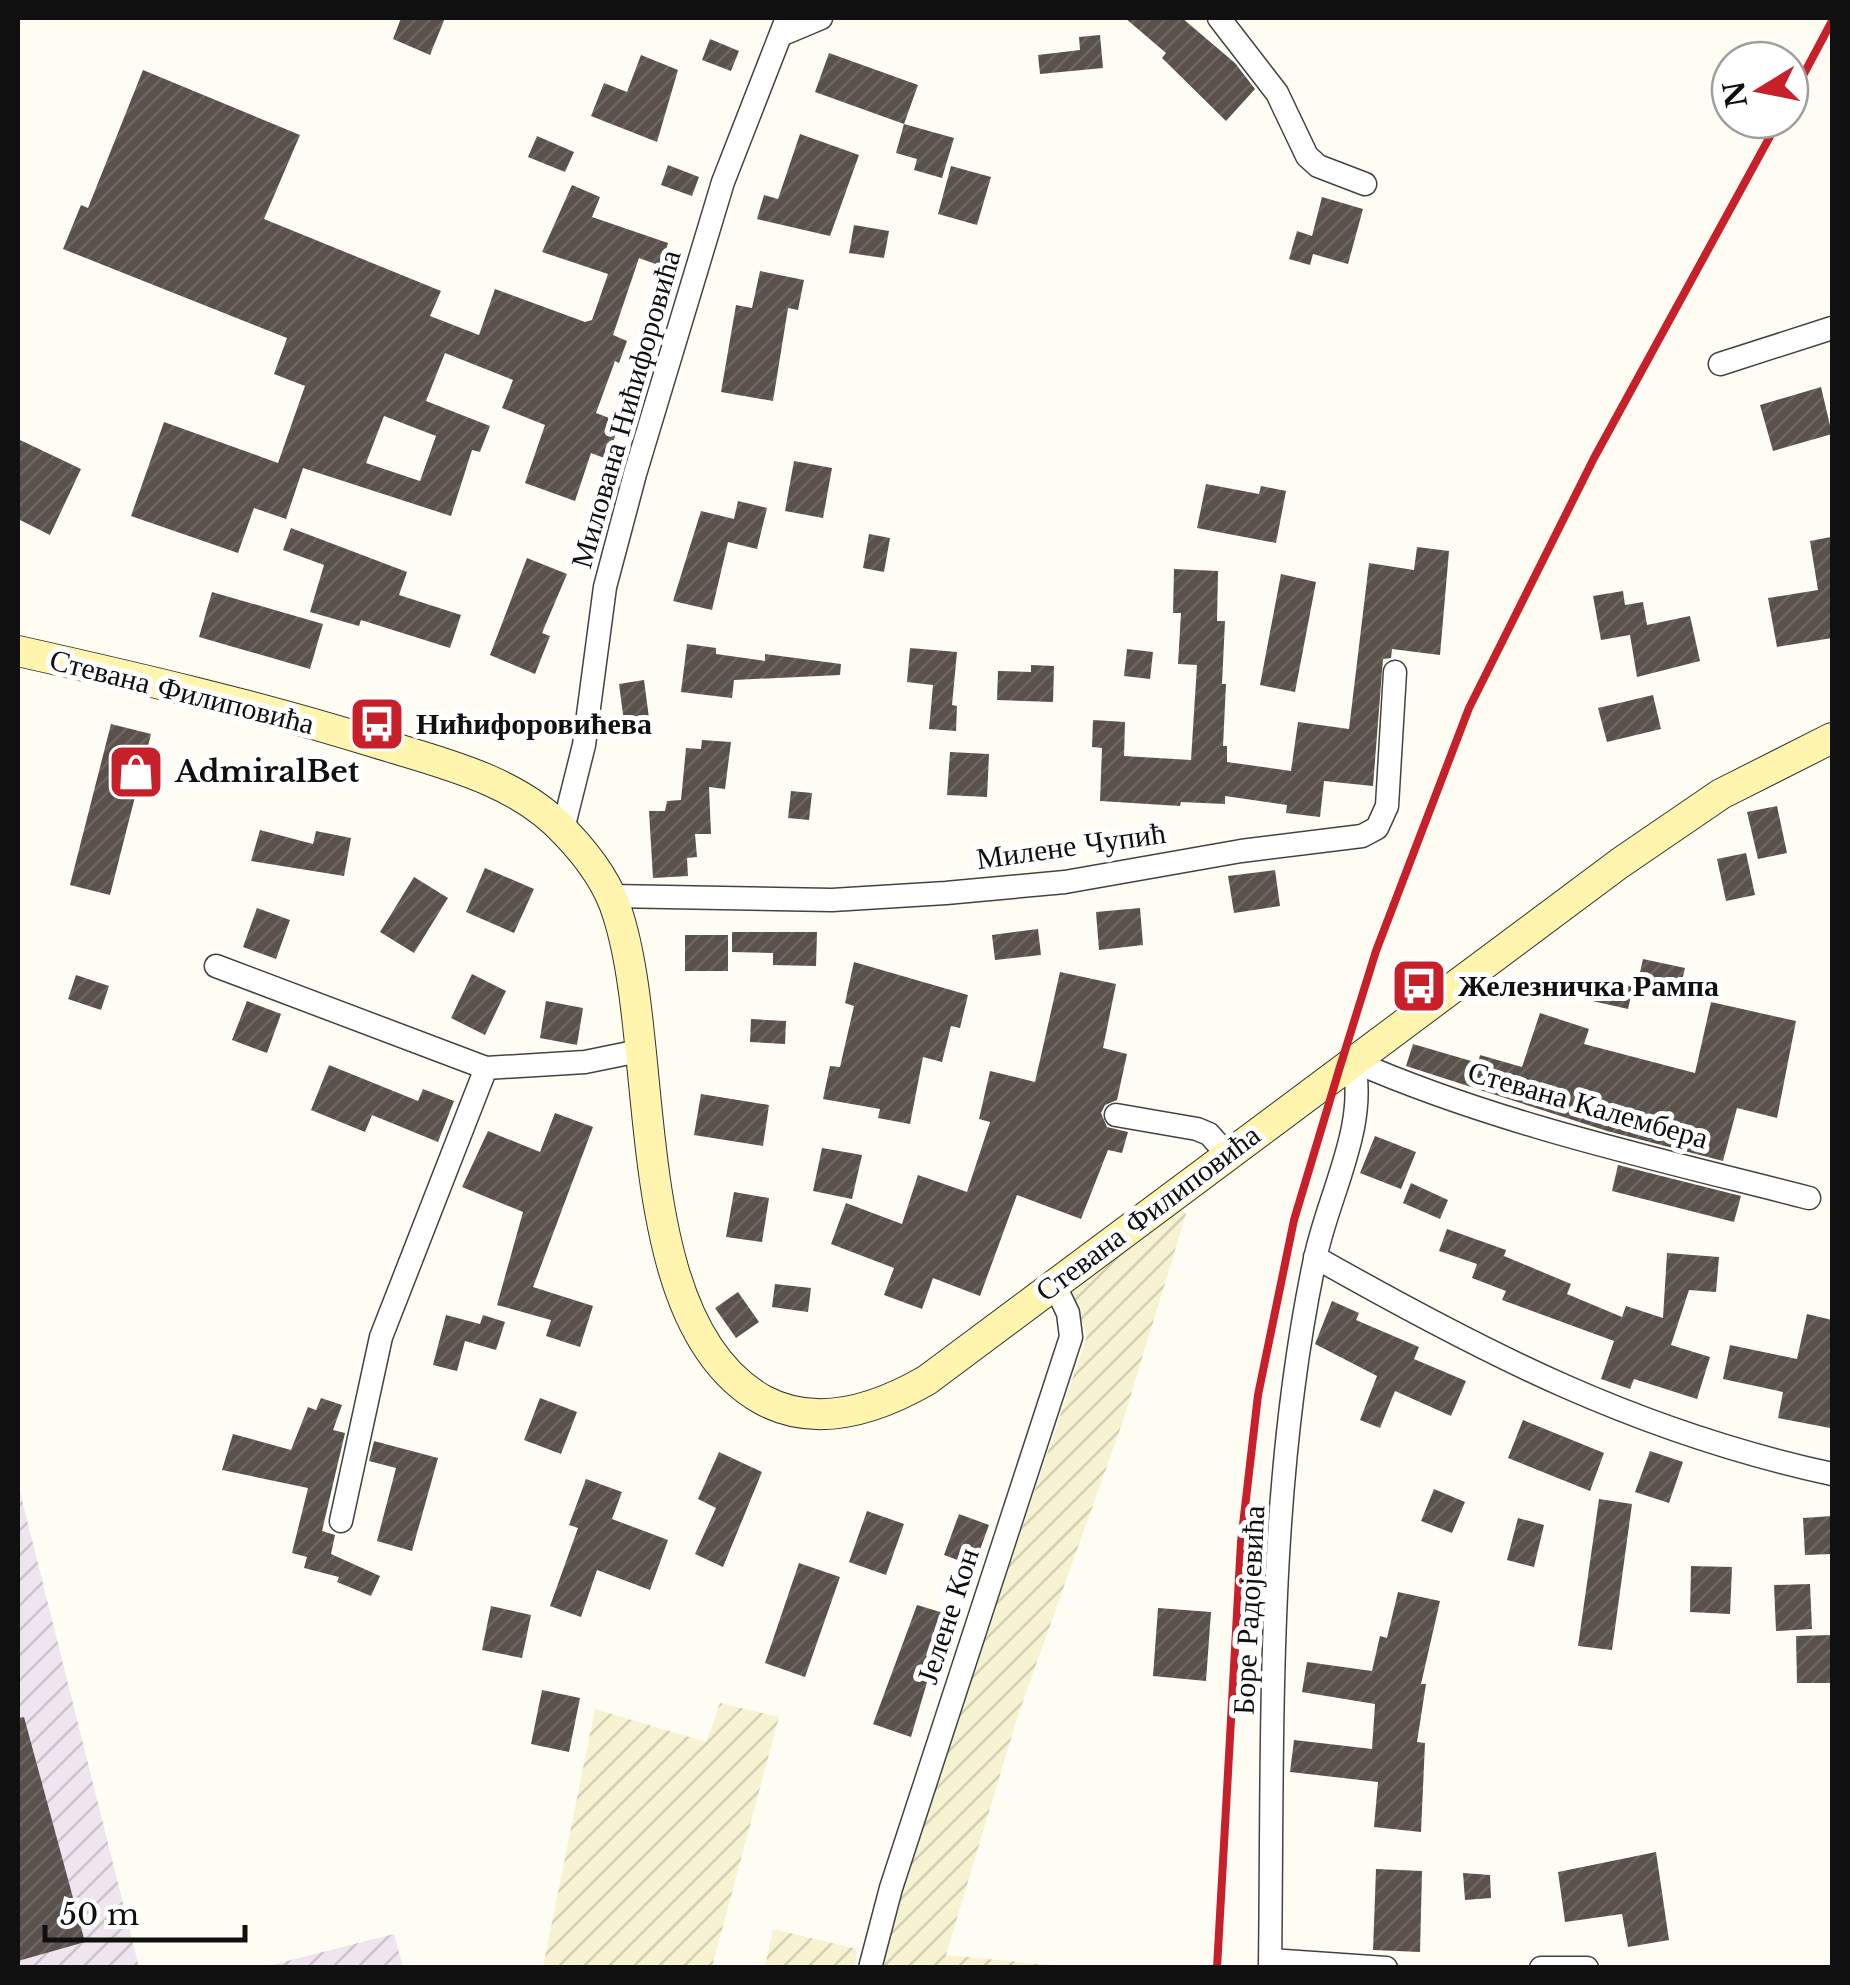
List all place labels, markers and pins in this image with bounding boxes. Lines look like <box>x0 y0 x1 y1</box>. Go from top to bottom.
bus stop icon: Нићифоровићева <box>347 694 407 754</box>
place label: Нићифоровићева <box>416 705 652 742</box>
shop icon: AdmiralBet <box>106 742 166 802</box>
place label: AdmiralBet <box>174 753 360 790</box>
bus stop icon: Железничка Рампа <box>1389 956 1449 1016</box>
place label: Железничка Рампа <box>1458 967 1719 1004</box>

